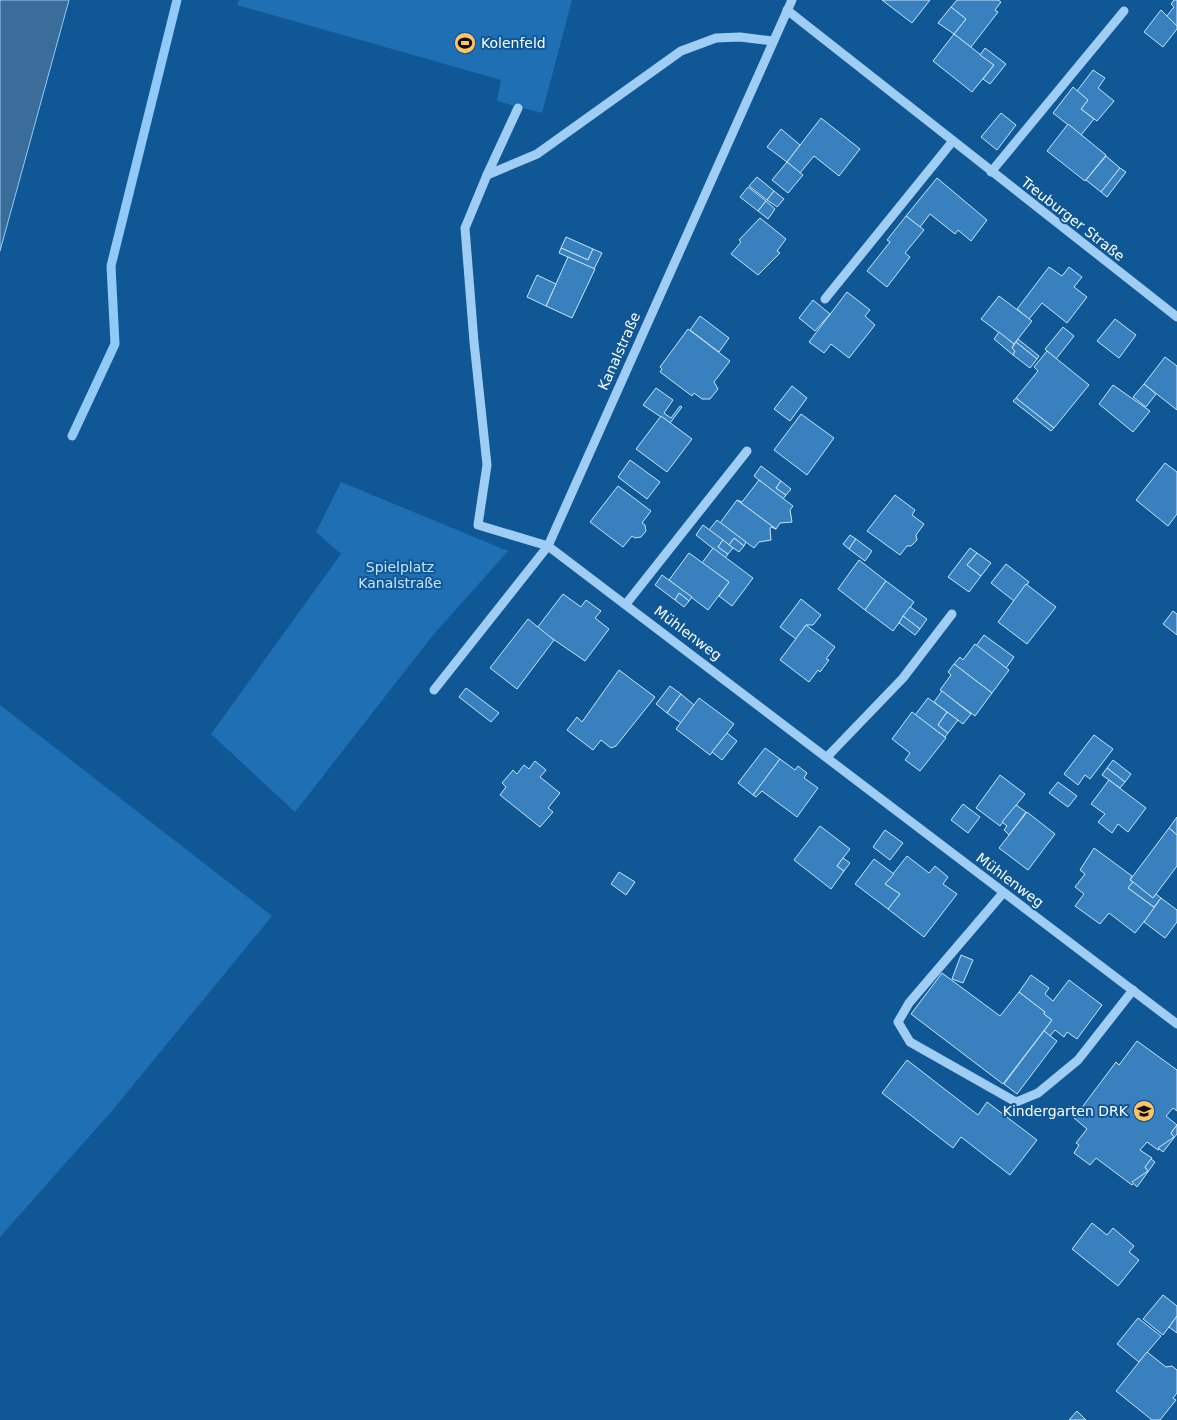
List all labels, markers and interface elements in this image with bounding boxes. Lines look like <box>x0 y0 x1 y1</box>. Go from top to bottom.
sports icon: Kolenfeld <box>453 31 477 55</box>
place label: Kolenfeld <box>481 35 546 51</box>
street label: Treuburger Straße <box>1017 173 1128 264</box>
street label: Kanalstraße <box>595 310 643 392</box>
park label: Spielplatz Kanalstraße <box>358 559 442 591</box>
street label: Mühlenweg <box>651 602 725 664</box>
street label: Mühlenweg <box>973 849 1047 911</box>
school or university icon: Kindergarten DRK <box>1132 1099 1156 1123</box>
place label: Kindergarten DRK <box>1003 1103 1129 1119</box>

